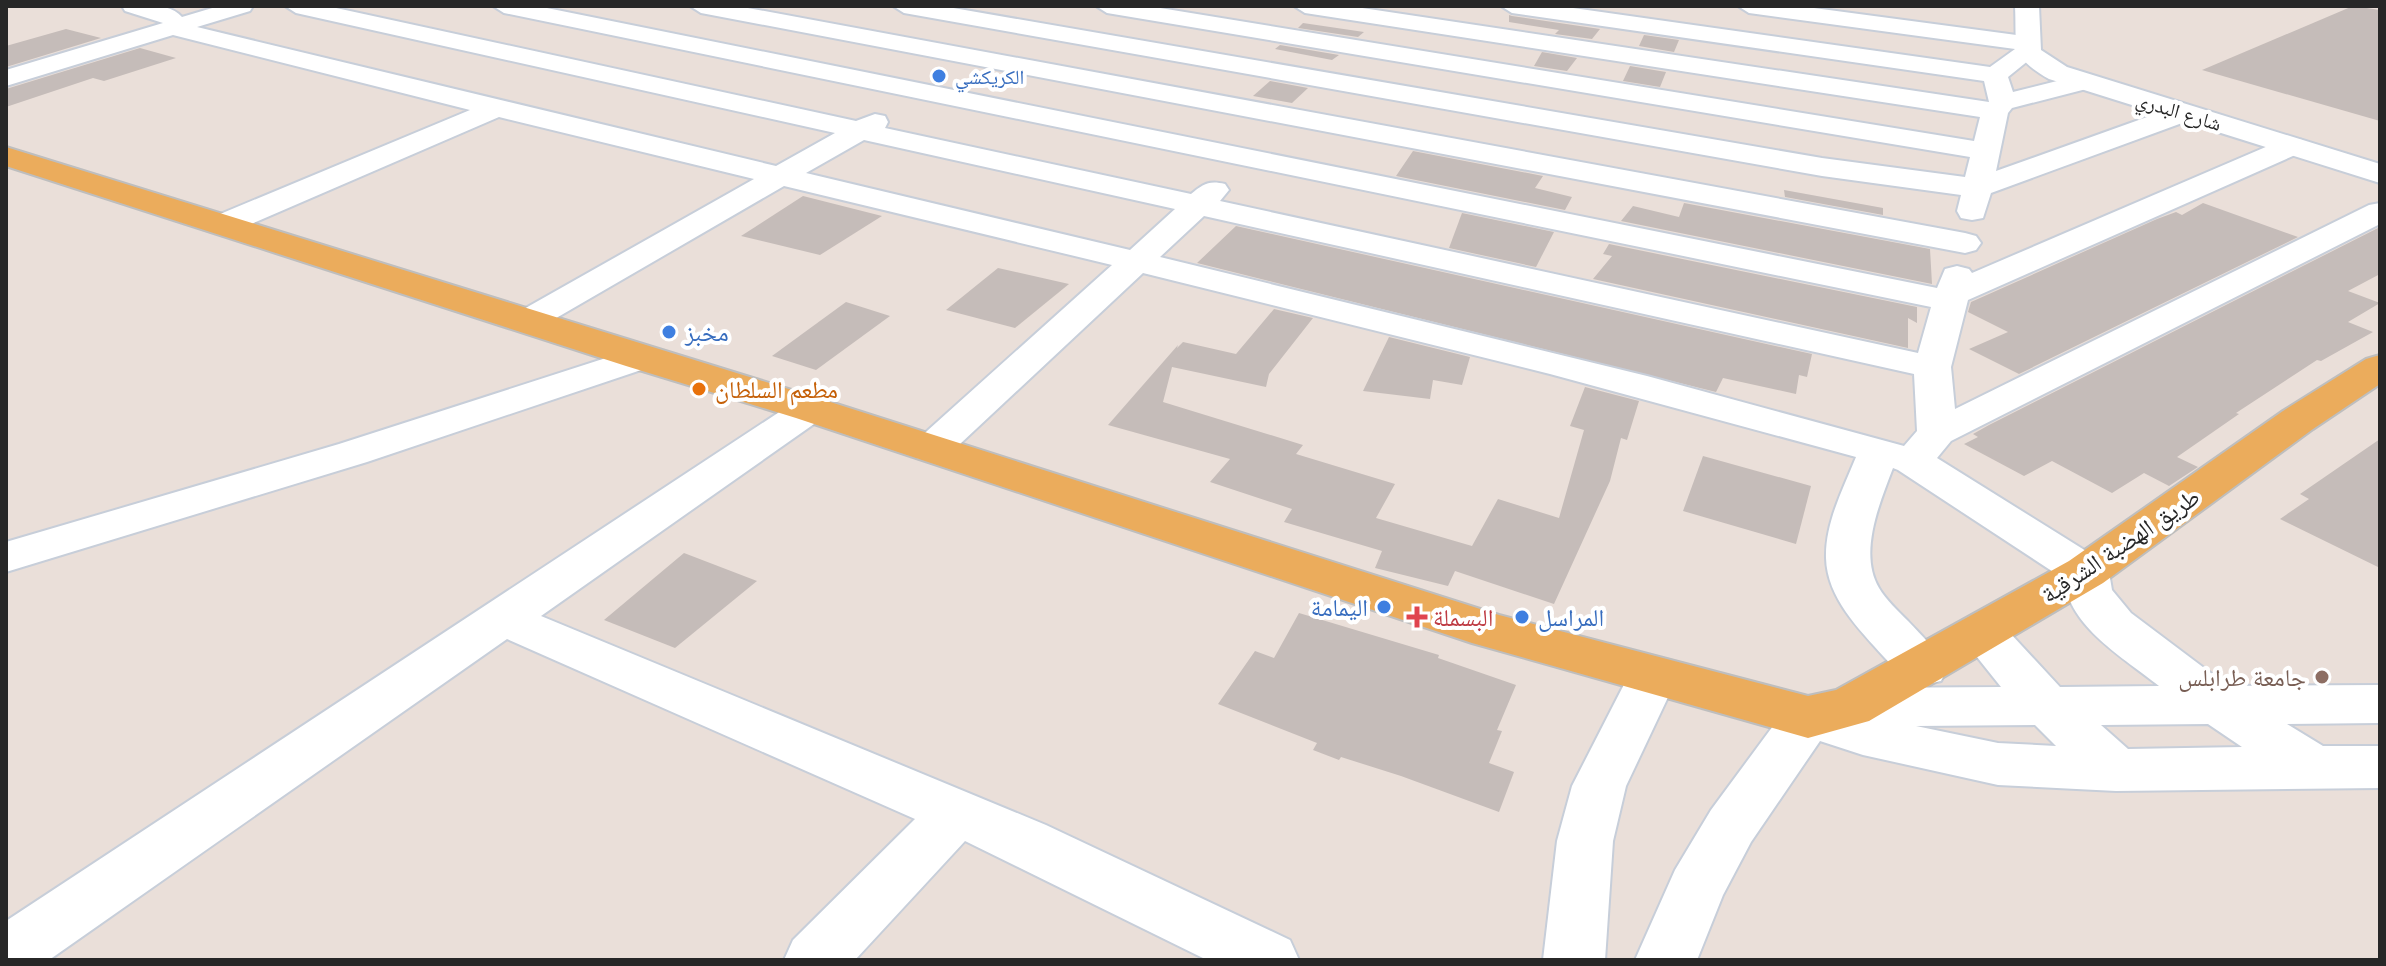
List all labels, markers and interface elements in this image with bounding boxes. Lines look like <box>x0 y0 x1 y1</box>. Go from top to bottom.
place label: الكريكشي <box>955 64 1024 93</box>
marker: الكريكشي <box>930 67 948 85</box>
street label: شارع البدري <box>2132 86 2225 140</box>
place label: مخبز <box>684 317 729 347</box>
marker: مخبز <box>660 323 678 341</box>
place label: مطعم السلطان <box>715 374 838 406</box>
marker: مطعم السلطان <box>690 380 708 398</box>
street label: طريق الهضبة الشرقية <box>2035 481 2205 609</box>
place label: اليمامة <box>1311 592 1368 622</box>
marker: اليمامة <box>1375 598 1393 616</box>
place label: البسملة <box>1433 602 1493 632</box>
place label: المراسل <box>1538 602 1604 632</box>
marker: البسملة <box>1408 608 1426 626</box>
marker: المراسل <box>1513 608 1531 626</box>
place label: جامعة طرابلس <box>2178 662 2306 692</box>
marker: جامعة طرابلس <box>2313 668 2331 686</box>

